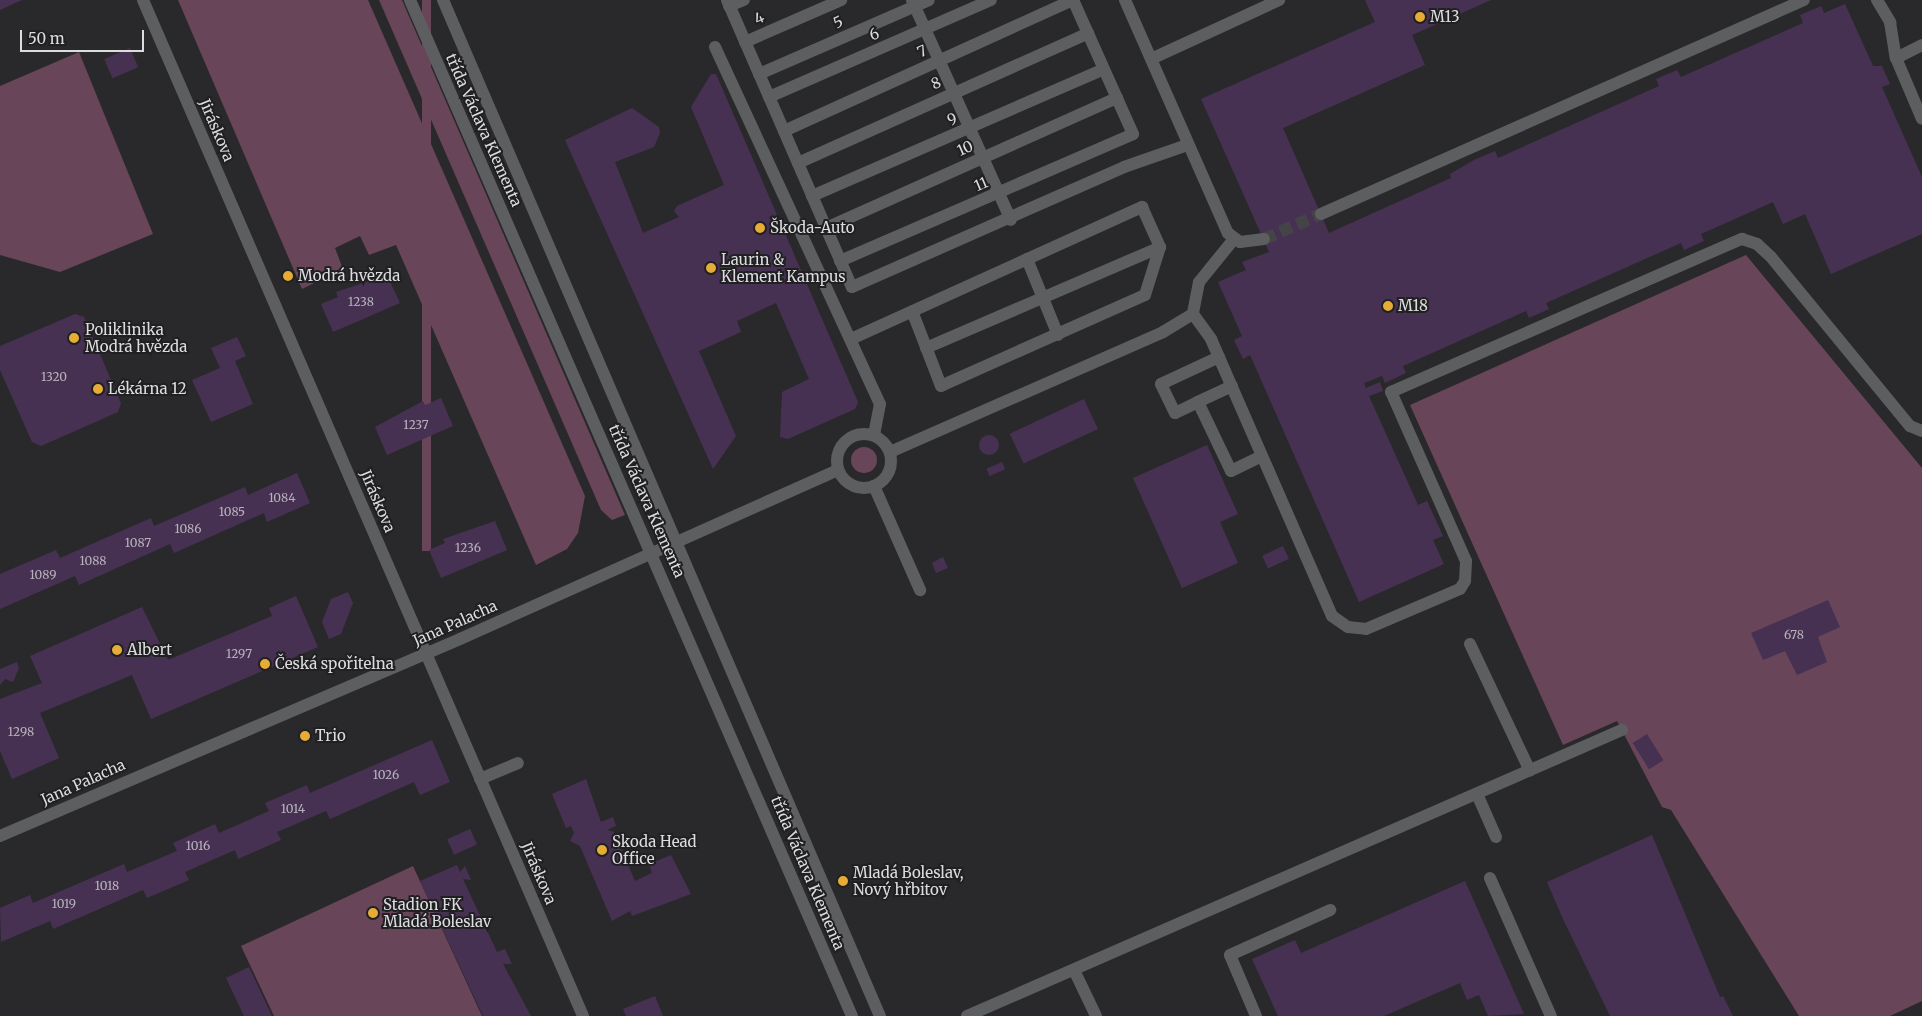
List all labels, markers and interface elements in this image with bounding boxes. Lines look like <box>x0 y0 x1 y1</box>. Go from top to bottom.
street label: 4 <box>751 8 767 28</box>
place label: M13 <box>1430 8 1460 26</box>
marker: M13 <box>1414 11 1426 23</box>
street label: 5 <box>830 12 846 32</box>
scale bar <box>22 20 146 52</box>
street label: 6 <box>866 24 882 44</box>
text: 50 m <box>28 29 65 48</box>
street label: 7 <box>914 41 930 61</box>
street label: třída Václava Klementa <box>442 51 526 209</box>
street label: 8 <box>928 73 944 93</box>
street label: Jiráskova <box>196 96 238 164</box>
street label: 9 <box>944 109 960 129</box>
street label: 10 <box>954 137 976 159</box>
street label: 11 <box>971 173 991 195</box>
place label: Škoda-Auto <box>770 219 854 237</box>
marker: Škoda-Auto <box>754 222 766 234</box>
place label: Laurin & Klement Kampus <box>721 250 846 285</box>
marker: Laurin & Klement Kampus <box>705 262 717 274</box>
place label: Modrá hvězda <box>298 267 400 285</box>
marker: Modrá hvězda <box>282 270 294 282</box>
house number: 1238 <box>348 295 374 309</box>
place label: M18 <box>1398 297 1428 315</box>
marker: M18 <box>1382 300 1394 312</box>
place label: Poliklinika Modrá hvězda <box>85 320 187 355</box>
marker: Poliklinika Modrá hvězda <box>67 331 81 345</box>
house number: 1320 <box>41 370 67 384</box>
place label: Lékárna 12 <box>108 380 187 398</box>
marker: Lékárna 12 <box>92 383 104 395</box>
house number: 1237 <box>403 418 429 432</box>
street label: třída Václava Klementa <box>605 422 689 580</box>
street label: Jiráskova <box>357 467 399 535</box>
house number: 1084 <box>268 491 296 505</box>
house number: 1085 <box>219 505 245 519</box>
house number: 1086 <box>175 522 201 536</box>
house number: 1087 <box>125 536 151 550</box>
house number: 1236 <box>455 541 481 555</box>
house number: 1088 <box>80 554 106 568</box>
house number: 1089 <box>30 568 56 582</box>
street label: Jana Palacha <box>410 596 500 650</box>
house number: 678 <box>1784 628 1804 642</box>
place label: Albert <box>127 641 172 659</box>
marker: Albert <box>111 644 123 656</box>
house number: 1297 <box>226 647 252 661</box>
place label: Česká spořitelna <box>275 655 394 673</box>
marker: Česká spořitelna <box>259 658 271 670</box>
house number: 1298 <box>8 725 34 739</box>
place label: Trio <box>315 727 346 745</box>
marker: Trio <box>299 730 311 742</box>
street label: Jana Palacha <box>38 755 128 809</box>
house number: 1026 <box>373 768 399 782</box>
street label: třída Václava Klementa <box>767 793 849 953</box>
house number: 1014 <box>281 802 305 816</box>
place label: Skoda Head Office <box>612 832 697 867</box>
house number: 1016 <box>186 839 210 853</box>
street label: Jiráskova <box>518 839 560 907</box>
marker: Skoda Head Office <box>596 844 608 856</box>
place label: Mladá Boleslav, Nový hřbitov <box>853 863 964 898</box>
marker: Mladá Boleslav, Nový hřbitov <box>837 875 849 887</box>
house number: 1018 <box>95 879 119 893</box>
place label: Stadion FK Mladá Boleslav <box>383 895 491 930</box>
house number: 1019 <box>52 897 76 911</box>
marker: Stadion FK Mladá Boleslav <box>367 907 379 919</box>

